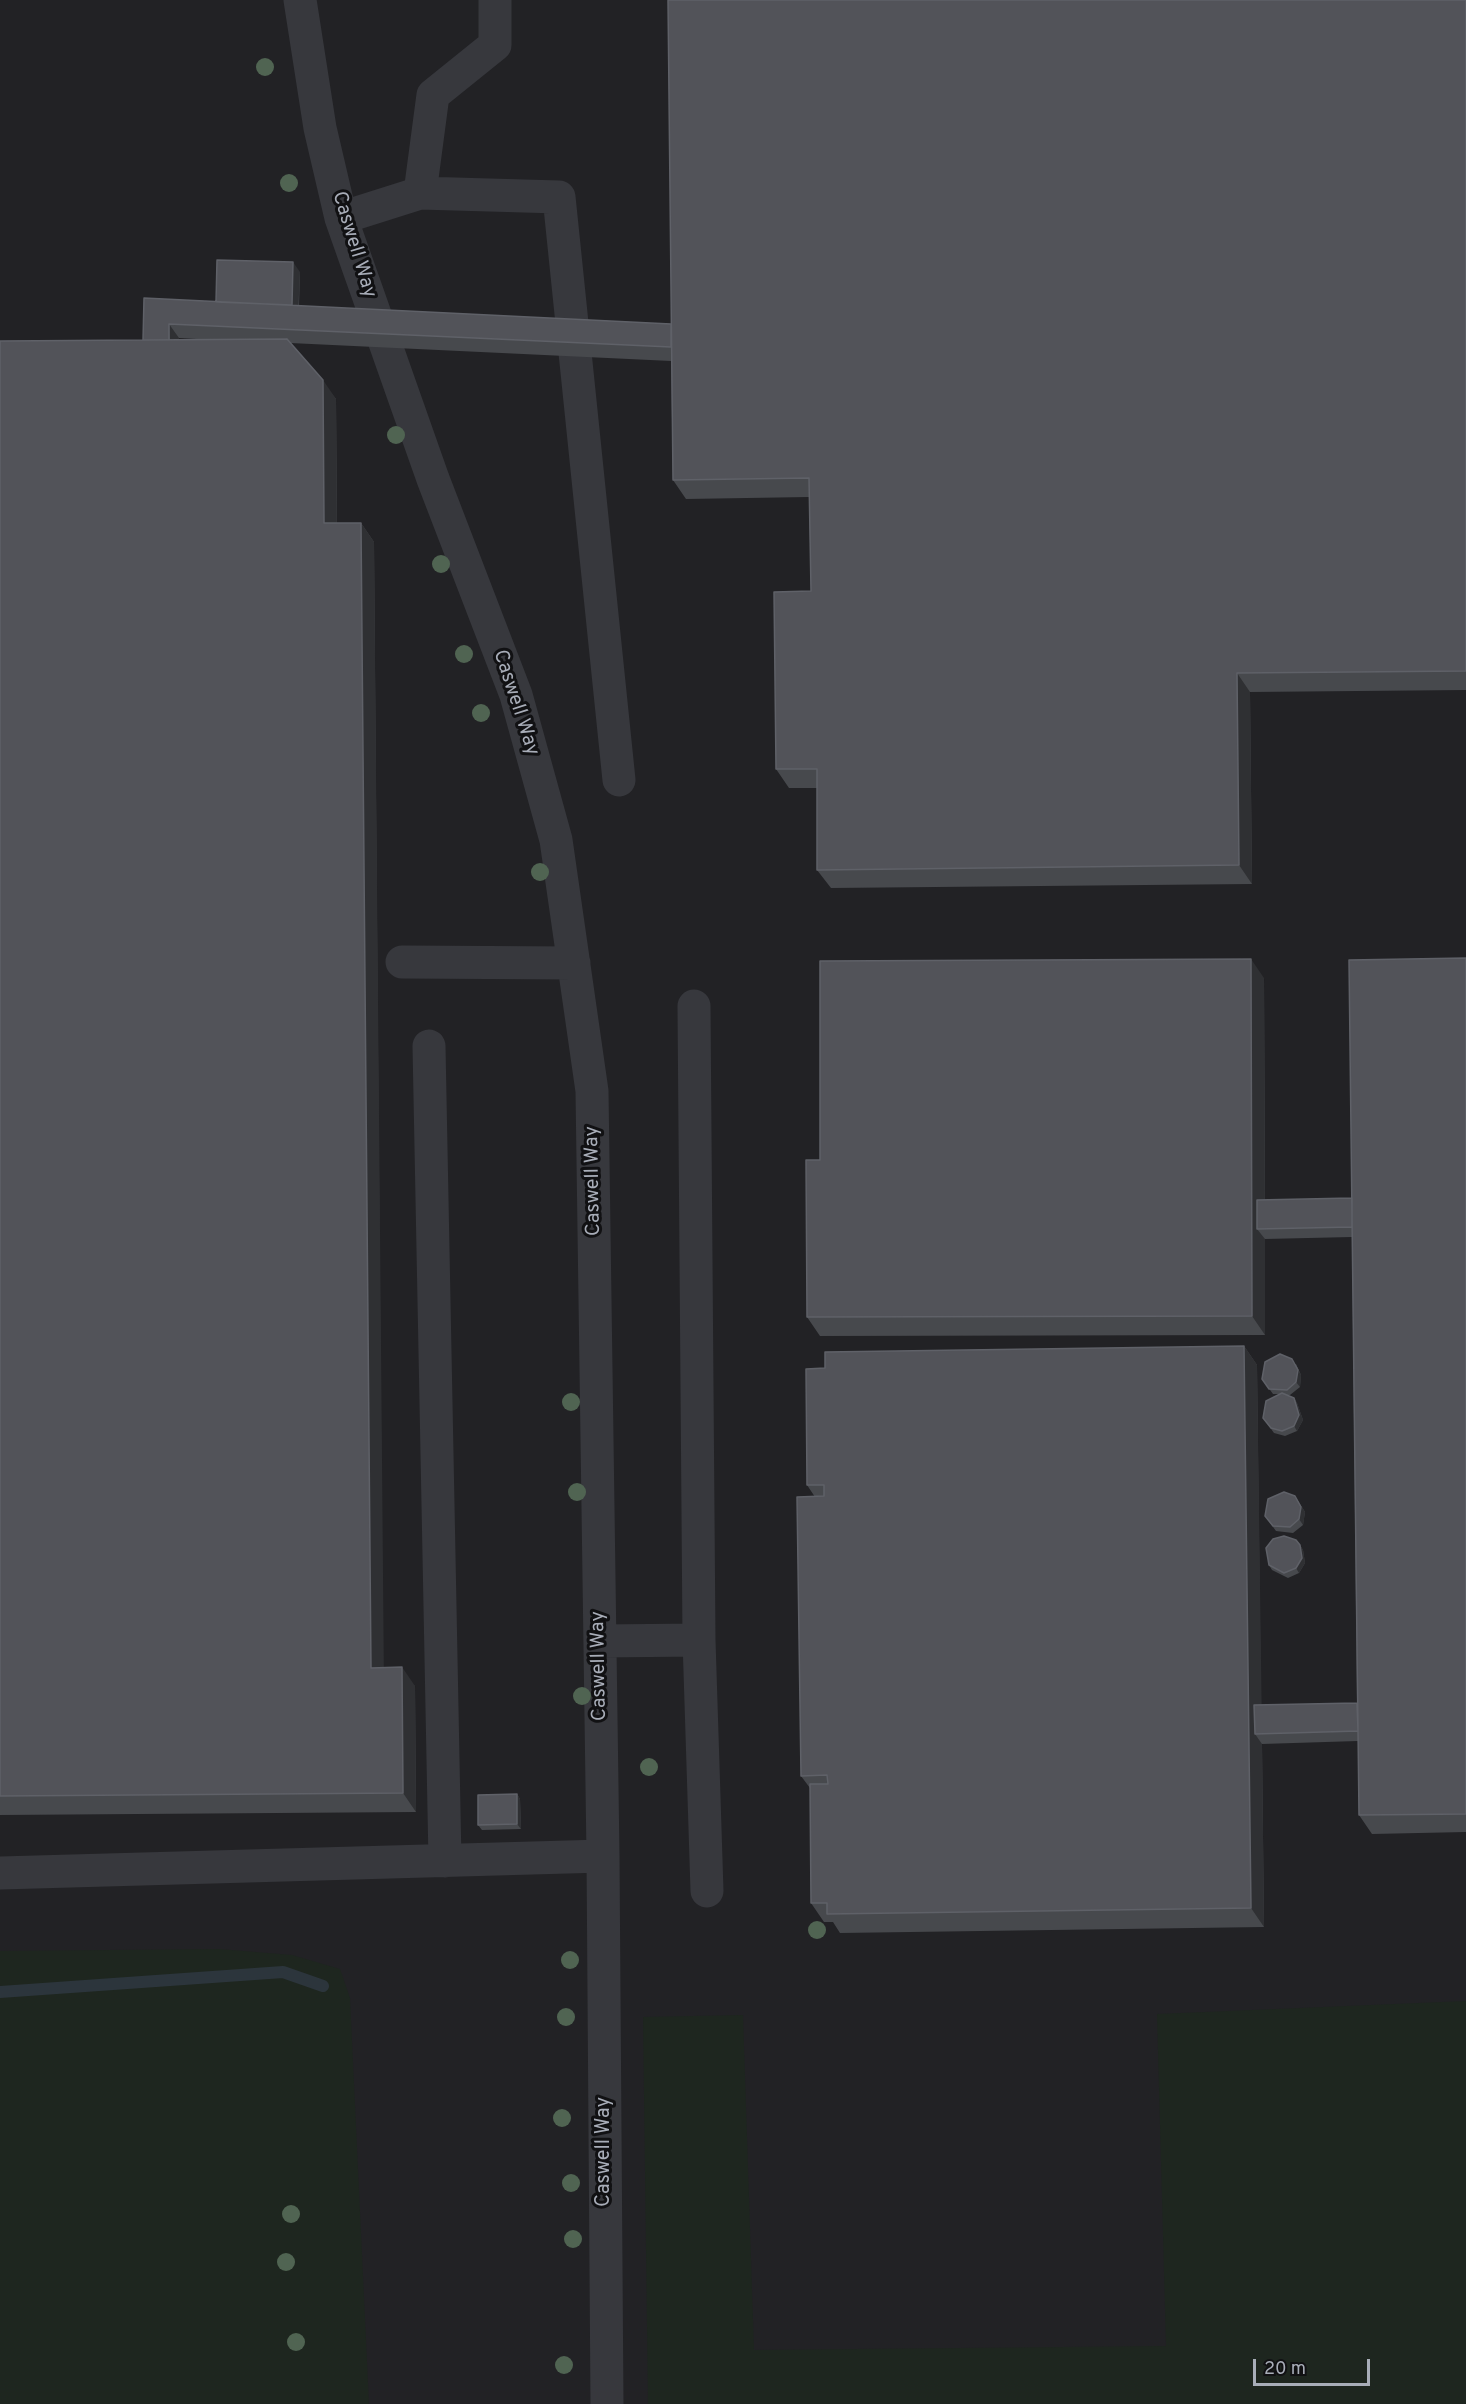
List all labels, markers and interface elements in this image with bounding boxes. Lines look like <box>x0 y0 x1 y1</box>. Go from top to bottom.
street label: Caswell Way <box>325 189 381 301</box>
street label: Caswell Way <box>487 647 543 759</box>
street label: Caswell Way <box>581 1126 607 1236</box>
street label: Caswell Way <box>587 1611 613 1721</box>
street label: Caswell Way <box>593 2097 617 2207</box>
scale bar <box>1256 2347 1373 2385</box>
text: 20 m <box>1264 2358 1306 2381</box>

